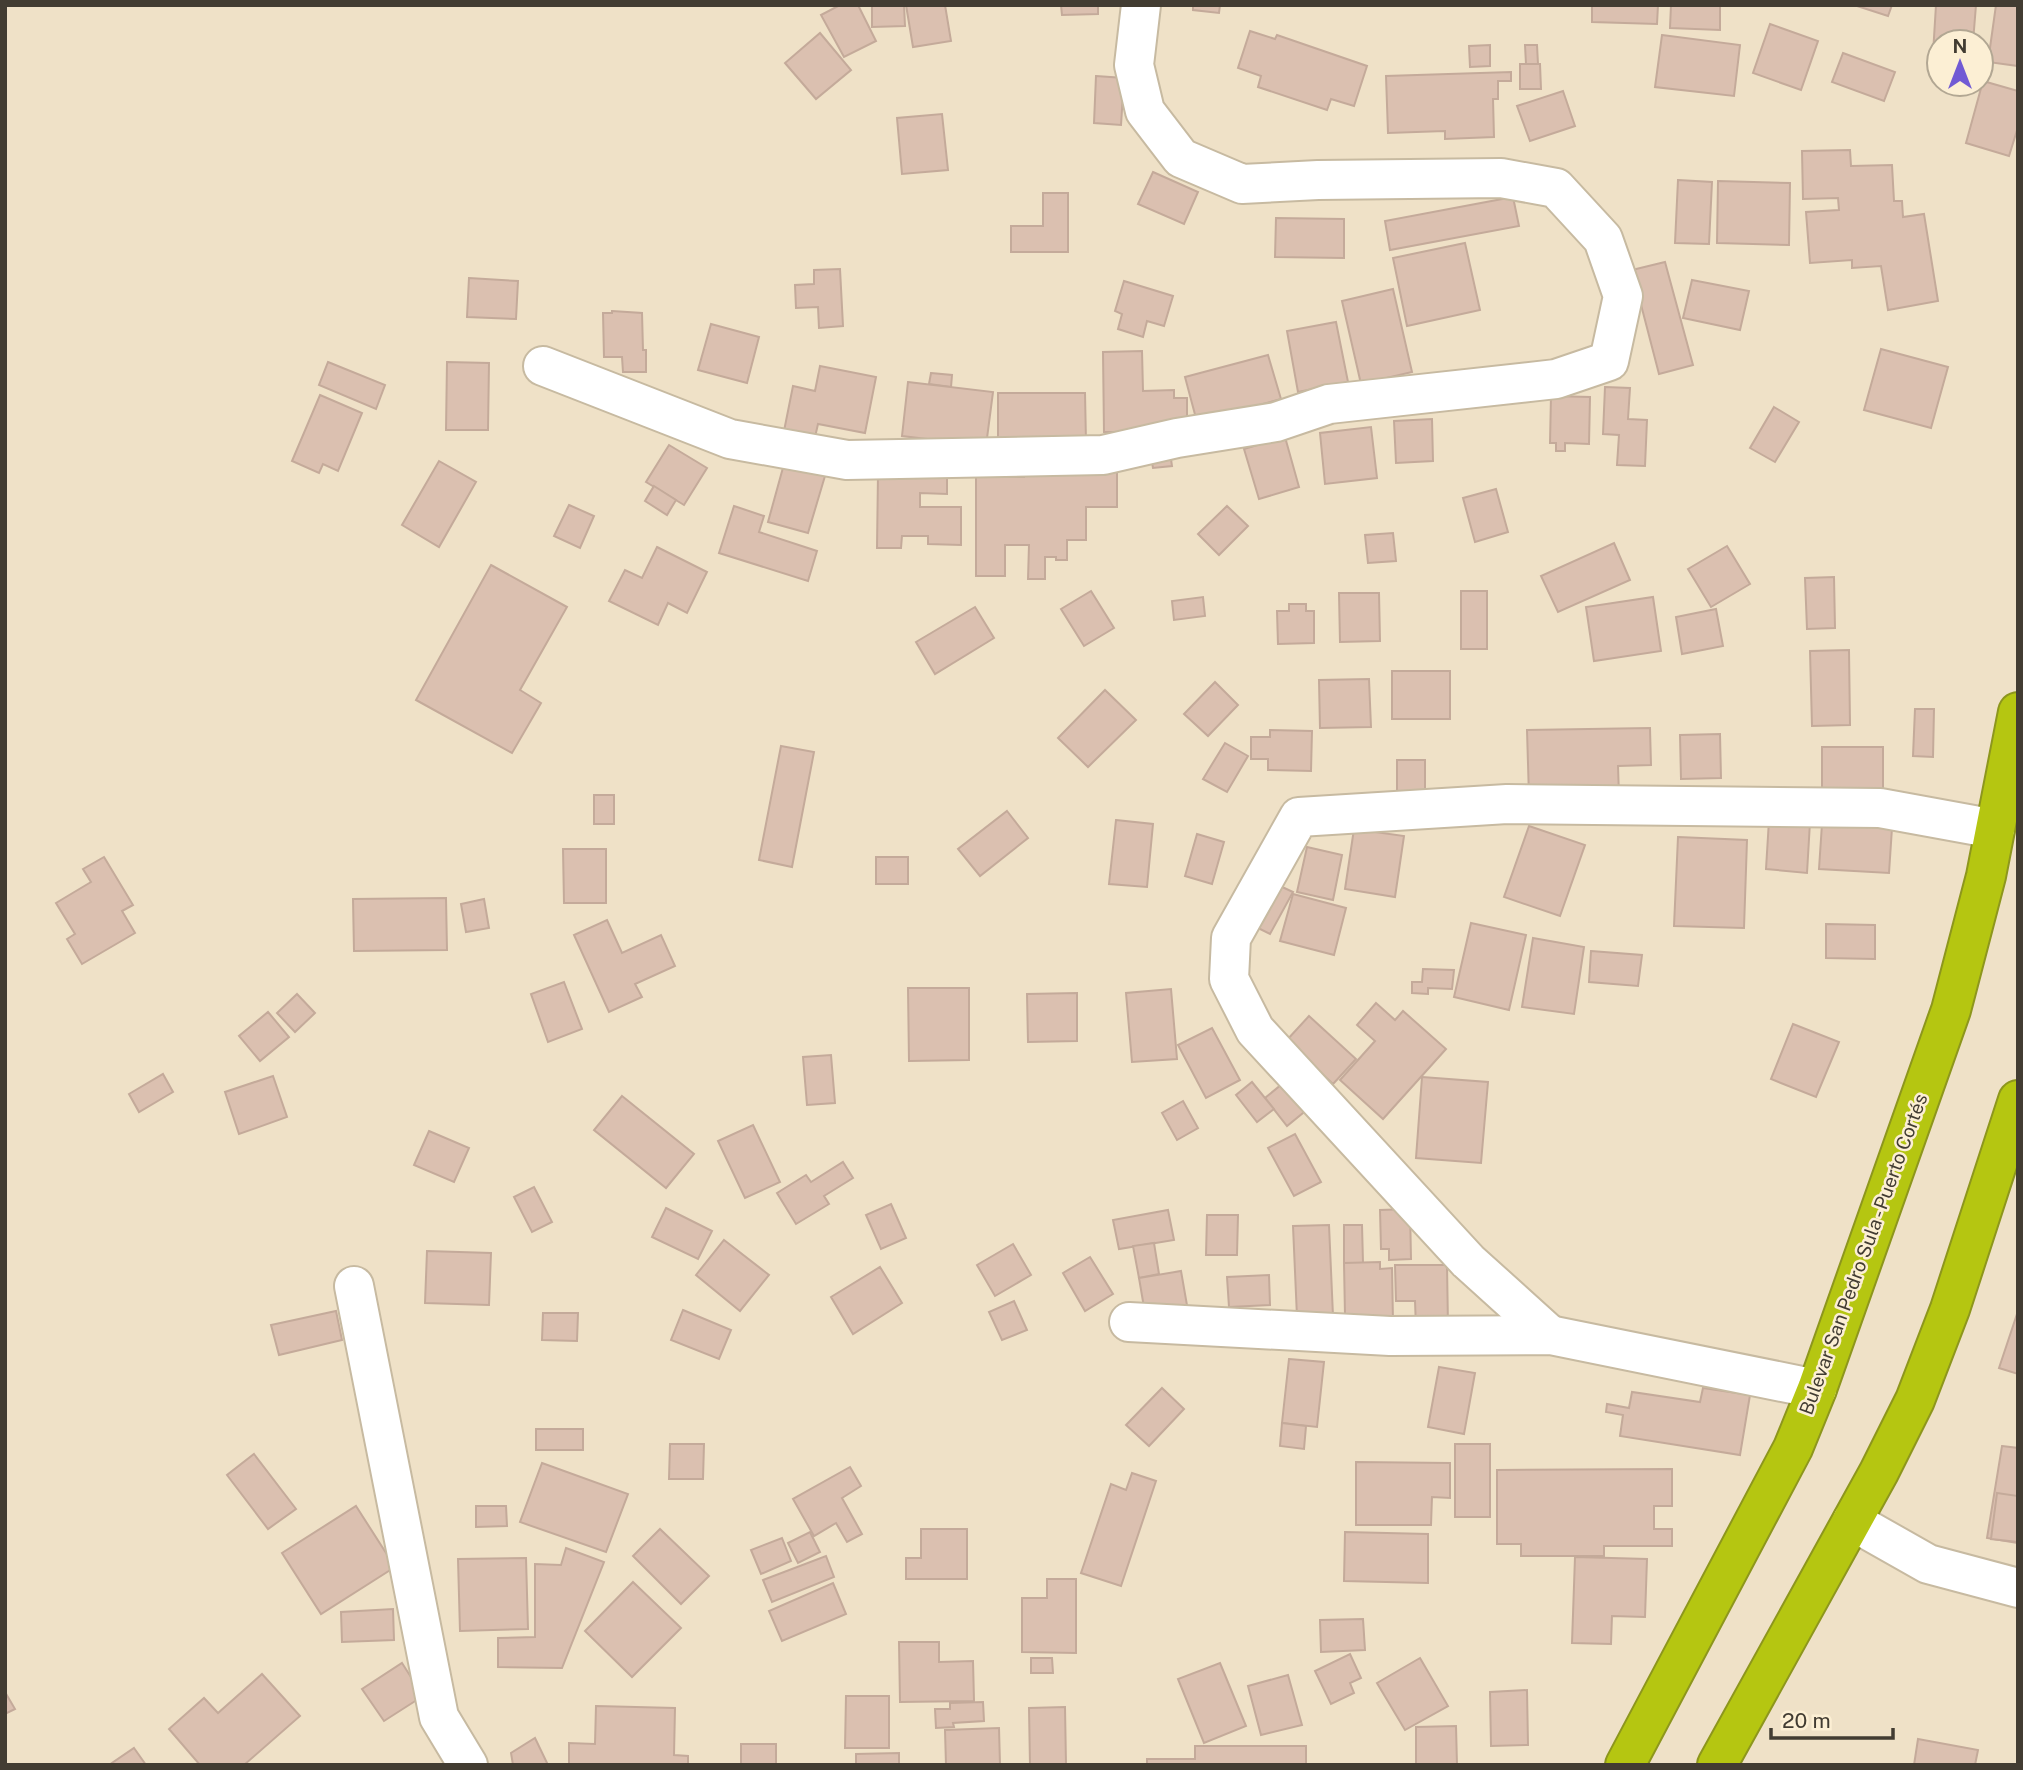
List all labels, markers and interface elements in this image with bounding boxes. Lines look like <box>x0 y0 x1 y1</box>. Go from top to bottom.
north arrow <box>1925 28 1995 98</box>
text: N <box>1953 35 1967 57</box>
street label: Bulevar San Pedro Sula - Puerto Cortés <box>1795 1090 1931 1418</box>
scale bar <box>1771 1696 1894 1740</box>
text: 20 m <box>1782 1708 1831 1733</box>

